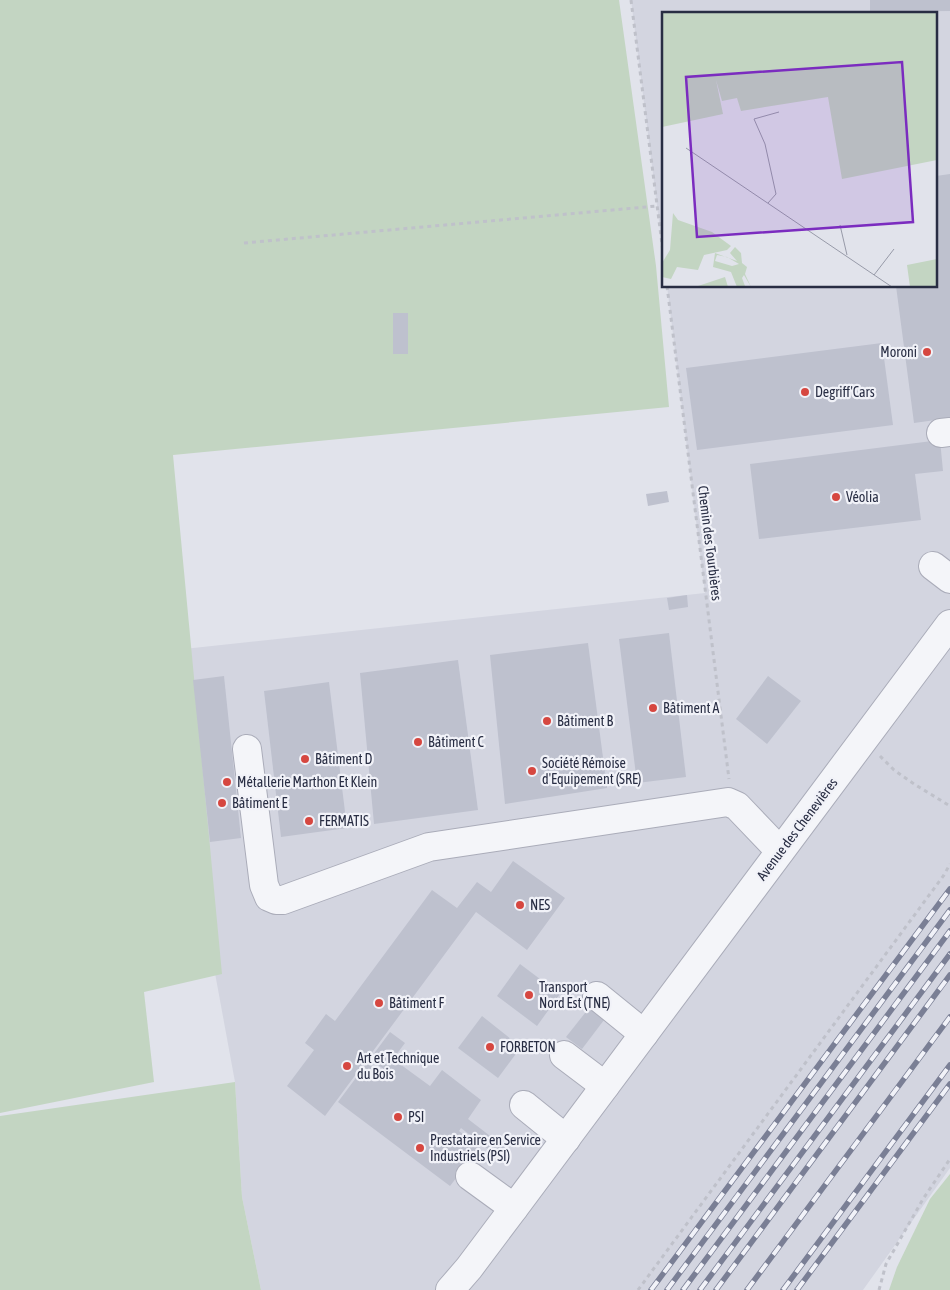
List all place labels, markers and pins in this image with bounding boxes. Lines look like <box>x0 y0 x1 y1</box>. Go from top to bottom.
place label: Moroni <box>880 344 917 360</box>
marker: Moroni <box>921 346 933 358</box>
place label: Degriff'Cars <box>815 384 875 400</box>
marker: Degriff'Cars <box>799 386 811 398</box>
place label: Véolia <box>846 489 879 505</box>
marker: Véolia <box>830 491 842 503</box>
place label: Bâtiment A <box>663 700 720 716</box>
marker: Bâtiment A <box>647 702 659 714</box>
place label: Bâtiment B <box>557 713 614 729</box>
marker: Bâtiment B <box>541 715 553 727</box>
place label: Bâtiment C <box>428 734 485 750</box>
marker: Bâtiment C <box>412 736 424 748</box>
place label: Bâtiment D <box>315 751 373 767</box>
marker: Bâtiment D <box>299 753 311 765</box>
place label: Société Rémoise d'Equipement (SRE) <box>542 755 641 787</box>
marker: Société Rémoise d'Equipement (SRE) <box>526 765 538 777</box>
place label: Métallerie Marthon Et Klein <box>237 774 377 790</box>
marker: Métallerie Marthon Et Klein <box>221 776 233 788</box>
place label: Bâtiment E <box>232 795 288 811</box>
marker: Bâtiment E <box>216 797 228 809</box>
place label: FERMATIS <box>319 813 369 829</box>
marker: FERMATIS <box>303 815 315 827</box>
place label: NES <box>530 897 550 913</box>
marker: NES <box>514 899 526 911</box>
place label: Transport Nord Est (TNE) <box>539 979 610 1011</box>
marker: Transport Nord Est (TNE) <box>523 989 535 1001</box>
place label: Bâtiment F <box>389 995 445 1011</box>
marker: Bâtiment F <box>373 997 385 1009</box>
place label: FORBETON <box>500 1039 556 1055</box>
marker: FORBETON <box>484 1041 496 1053</box>
place label: Art et Technique du Bois <box>357 1050 439 1082</box>
marker: Art et Technique du Bois <box>341 1060 353 1072</box>
place label: PSI <box>408 1109 424 1125</box>
marker: PSI <box>392 1111 404 1123</box>
place label: Prestataire en Service Industriels (PSI) <box>430 1132 541 1164</box>
marker: Prestataire en Service Industriels (PSI) <box>414 1142 426 1154</box>

